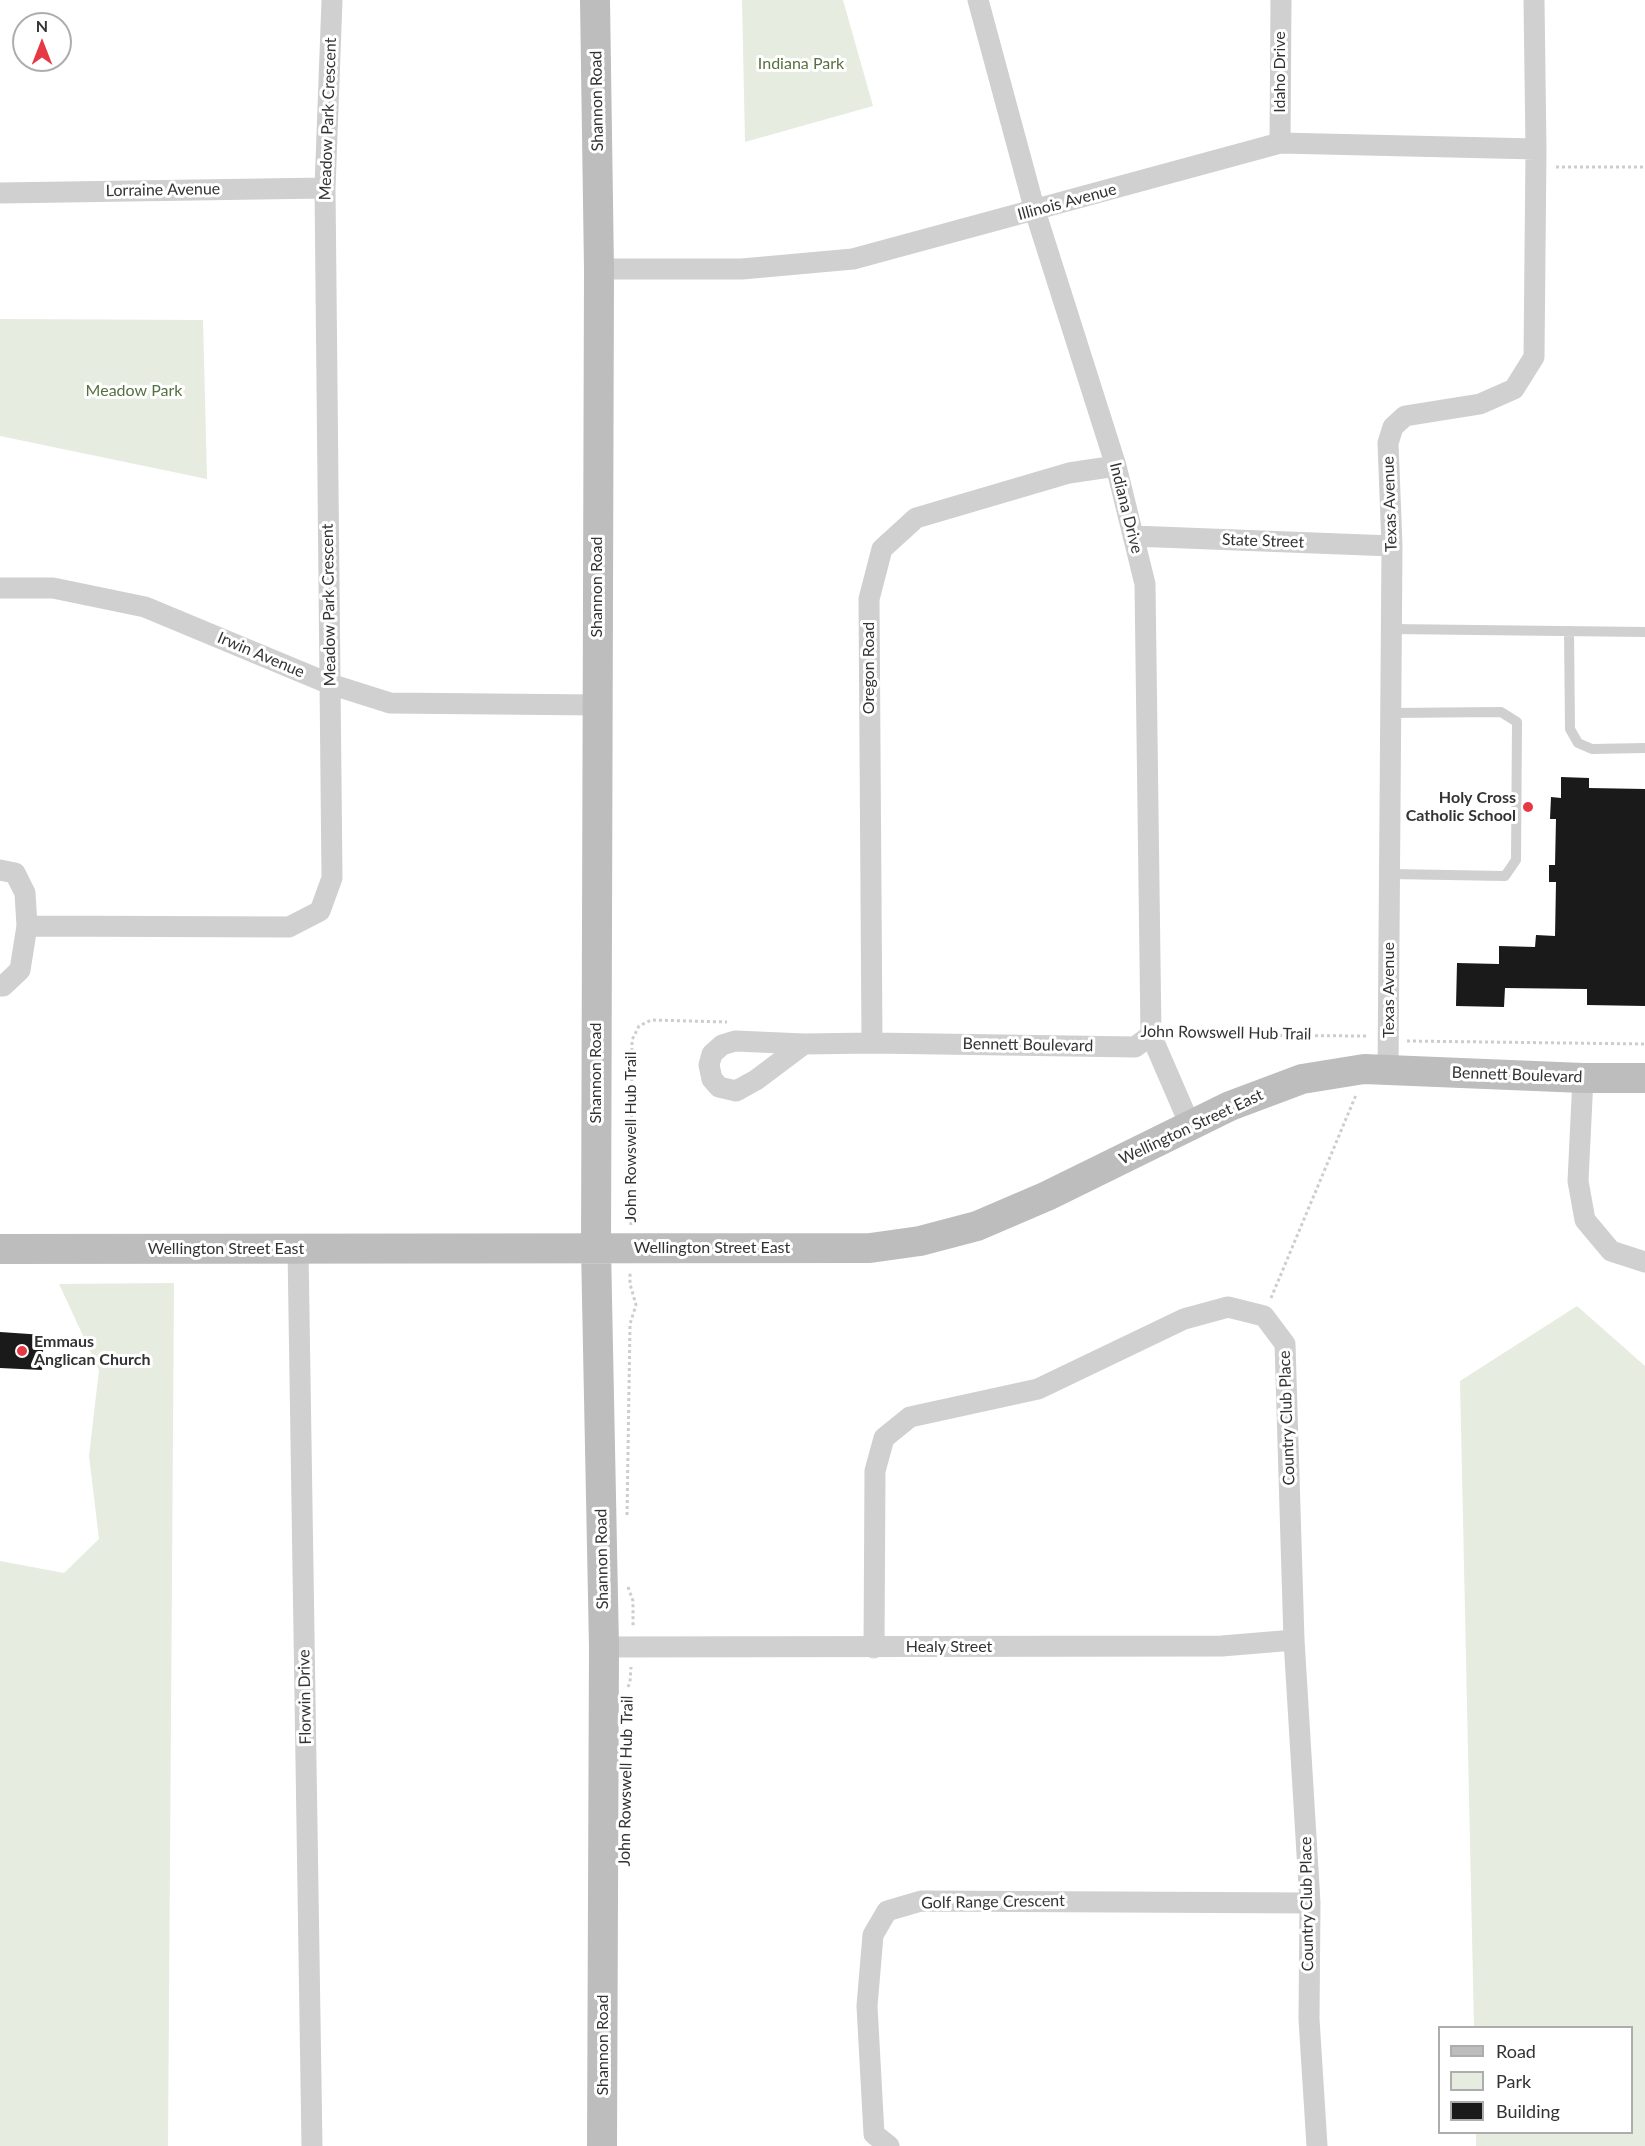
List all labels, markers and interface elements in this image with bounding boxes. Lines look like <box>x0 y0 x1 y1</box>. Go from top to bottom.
north arrow <box>12 12 72 72</box>
text: N <box>36 16 48 35</box>
street label: Idaho Drive <box>1270 31 1290 113</box>
street label: Meadow Park Crescent <box>316 37 340 201</box>
street label: Shannon Road <box>587 50 607 152</box>
park label: Indiana Park <box>758 54 844 74</box>
street label: Lorraine Avenue <box>106 179 220 201</box>
street label: Illinois Avenue <box>1015 180 1119 224</box>
park label: Meadow Park <box>86 381 182 401</box>
street label: Texas Avenue <box>1379 456 1401 552</box>
street label: Indiana Drive <box>1105 460 1147 556</box>
street label: Meadow Park Crescent <box>318 523 340 687</box>
street label: State Street <box>1222 530 1304 552</box>
street label: Shannon Road <box>587 537 607 637</box>
street label: Oregon Road <box>859 622 879 714</box>
street label: Irwin Avenue <box>215 628 307 682</box>
place label: Holy Cross Catholic School <box>1406 788 1516 826</box>
marker: Holy Cross Catholic School <box>1521 800 1535 814</box>
street label: Texas Avenue <box>1379 942 1399 1038</box>
street label: John Rowswell Hub Trail <box>1140 1022 1312 1044</box>
street label: Shannon Road <box>586 1023 606 1123</box>
street label: Bennett Boulevard <box>962 1034 1094 1056</box>
street label: John Rowswell Hub Trail <box>621 1052 641 1222</box>
street label: Bennett Boulevard <box>1451 1063 1583 1087</box>
street label: Wellington Street East <box>1116 1085 1266 1169</box>
street label: Wellington Street East <box>634 1238 790 1258</box>
street label: Wellington Street East <box>148 1239 304 1259</box>
place label: Emmaus Anglican Church <box>34 1332 150 1370</box>
marker: Emmaus Anglican Church <box>15 1344 29 1358</box>
street label: Country Club Place <box>1275 1350 1299 1486</box>
street label: Shannon Road <box>592 1508 612 1610</box>
street label: Healy Street <box>906 1637 992 1657</box>
street label: Florwin Drive <box>295 1649 315 1745</box>
street label: John Rowswell Hub Trail <box>615 1695 637 1867</box>
street label: Country Club Place <box>1296 1836 1318 1972</box>
street label: Golf Range Crescent <box>921 1891 1065 1913</box>
street label: Shannon Road <box>593 1995 613 2095</box>
legend <box>1438 2026 1633 2134</box>
text: Road <box>1496 2040 1536 2062</box>
text: Park <box>1496 2070 1531 2092</box>
text: Building <box>1496 2100 1560 2122</box>

